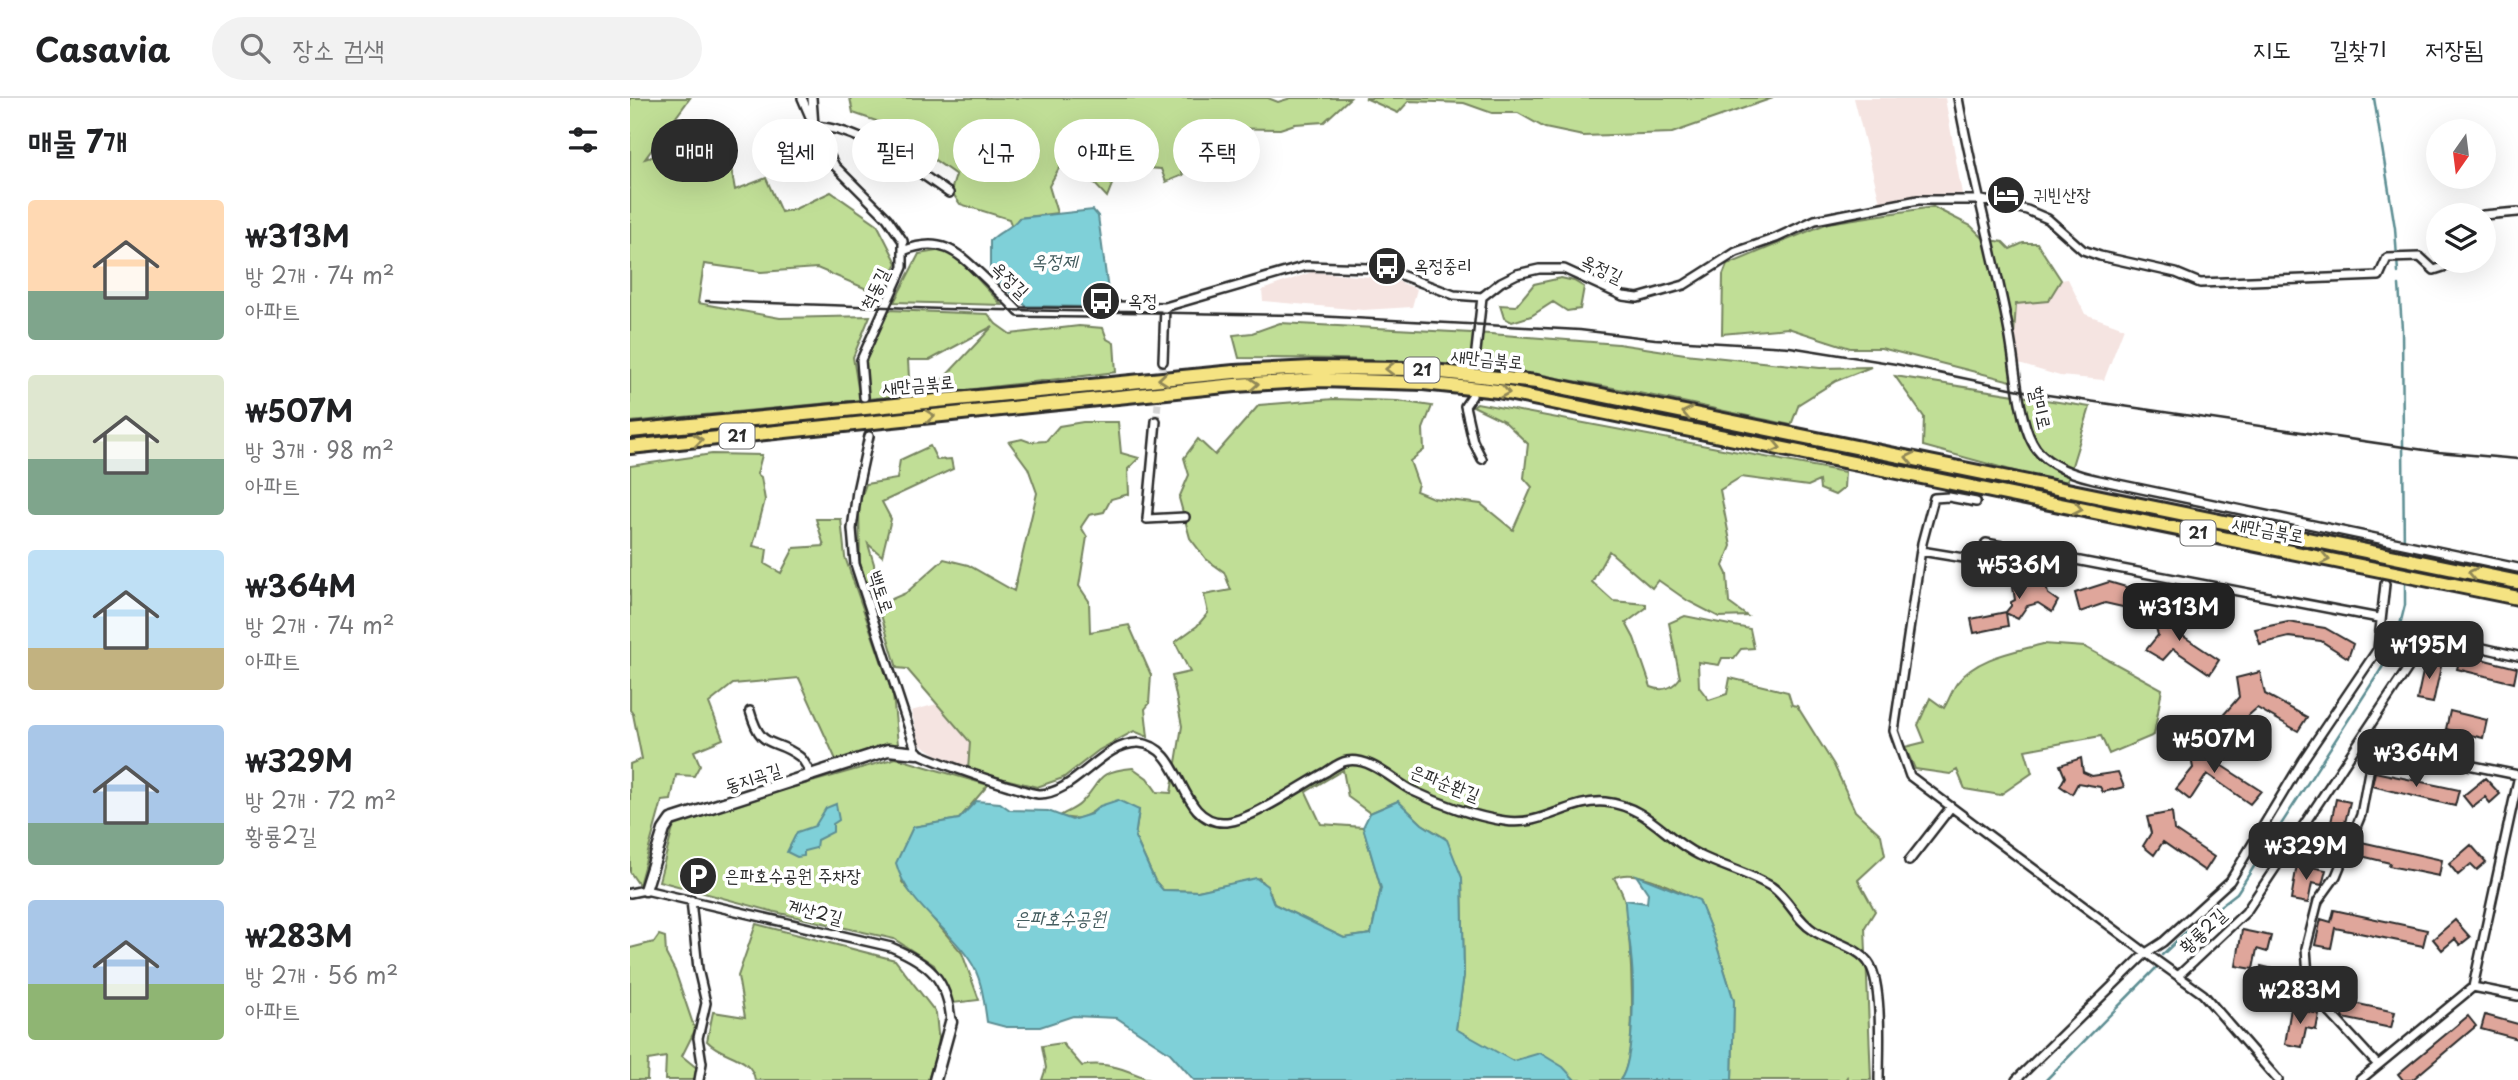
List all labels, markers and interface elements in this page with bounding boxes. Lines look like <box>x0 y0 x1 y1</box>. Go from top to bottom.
search box <box>212 17 702 80</box>
text: Casavia <box>35 23 170 73</box>
icon: search <box>236 29 274 67</box>
text: 장소 검색 <box>292 29 385 68</box>
text: 지도 <box>2253 30 2291 66</box>
text: 길찾기 <box>2329 30 2387 66</box>
text: 저장됨 <box>2425 30 2483 66</box>
text: 매물 7개 <box>28 118 127 163</box>
chip: 매매 <box>651 119 738 182</box>
chip: 월세 <box>752 119 838 182</box>
chip: 필터 <box>852 119 939 182</box>
chip: 신규 <box>953 119 1040 182</box>
chip: 아파트 <box>1054 119 1159 182</box>
chip: 주택 <box>1173 119 1260 182</box>
north arrow <box>2426 119 2496 189</box>
map controls <box>2426 119 2496 273</box>
icon: filters <box>564 121 602 159</box>
hotel icon: 귀빈산장 <box>1985 174 2027 216</box>
place label: 귀빈산장 <box>2033 180 2091 207</box>
button: layers <box>2426 203 2496 273</box>
text: ₩313M <box>245 212 350 257</box>
icon: home <box>84 228 168 312</box>
bus stop icon: 옥정중리 <box>1366 245 1408 287</box>
water label: 옥정제 <box>1031 246 1080 274</box>
street label: 옥정길 <box>1577 246 1628 289</box>
place label: 옥정중리 <box>1414 251 1472 278</box>
street label: 옥정길 <box>986 254 1036 304</box>
text: 방 2개 · 74 m² <box>245 257 395 292</box>
street label: 척동길 <box>852 262 896 314</box>
bus stop icon: 옥정 <box>1080 280 1122 322</box>
place label: 옥정 <box>1128 286 1157 313</box>
text: 아파트 <box>245 292 301 327</box>
street label: 새만금북로 <box>1450 340 1525 375</box>
road number: 21 <box>1404 358 1440 382</box>
one-way arrow <box>1384 361 1395 377</box>
street label: 새만금북로 <box>881 367 955 400</box>
one-way arrow <box>1157 371 1168 386</box>
one-way arrow <box>1248 377 1259 392</box>
street label: 할미로 <box>2023 383 2060 432</box>
one-way arrow <box>1499 384 1511 399</box>
text: ₩507M <box>245 387 353 432</box>
icon: home <box>84 403 168 487</box>
one-way arrow <box>1681 406 1693 421</box>
one-way arrow <box>924 409 936 424</box>
road number: 21 <box>720 424 754 448</box>
text: 방 3개 · 98 m² <box>245 432 394 467</box>
one-way arrow <box>693 433 704 448</box>
one-way arrow <box>1770 438 1782 453</box>
one-way arrow <box>1904 452 1916 467</box>
text: 아파트 <box>245 467 301 502</box>
one-way arrow <box>2072 501 2084 516</box>
street label: 새만금북로 <box>2230 508 2306 549</box>
road number: 21 <box>2180 520 2216 546</box>
pin: ₩536M <box>1970 542 2068 601</box>
text: ₩536M <box>1977 546 2061 581</box>
one-way arrow <box>2319 551 2331 566</box>
text: ₩364M <box>245 562 356 607</box>
one-way arrow <box>2467 566 2479 581</box>
street label: 백토로 <box>863 567 902 616</box>
icon: home <box>84 578 168 662</box>
pin: ₩313M <box>2130 584 2228 643</box>
text: ₩313M <box>2139 588 2219 623</box>
text: 방 2개 · 74 m² <box>245 607 395 642</box>
pin: ₩195M <box>2380 622 2478 681</box>
text: ₩195M <box>2391 626 2467 661</box>
text: 아파트 <box>245 642 301 677</box>
pin: ₩507M <box>2165 716 2263 775</box>
text: ₩507M <box>2173 720 2255 755</box>
pin: ₩364M <box>2367 730 2465 789</box>
text: ₩364M <box>2373 734 2459 769</box>
text: ₩329M <box>245 737 353 782</box>
icon: home <box>84 753 168 837</box>
street label: 동지곡길 <box>721 755 785 798</box>
street label: 은파순환길 <box>1407 756 1485 807</box>
text: 방 2개 · 72 m² <box>245 782 396 817</box>
text: 황룡2길 <box>245 817 317 852</box>
pin: ₩329M <box>2257 822 2355 882</box>
text: ₩329M <box>2265 827 2347 862</box>
parking icon: 은파호수공원 주차장 <box>677 855 719 897</box>
place label: 은파호수공원 주차장 <box>725 861 861 888</box>
street label: 계산2길 <box>785 891 846 931</box>
street label: 황룡2길 <box>2172 901 2232 959</box>
water label: 은파호수공원 <box>1014 903 1108 931</box>
text: ₩283M <box>245 912 353 957</box>
icon: home <box>84 928 168 1012</box>
text: 방 2개 · 56 m² <box>245 957 398 992</box>
pin: ₩283M <box>2251 967 2349 1026</box>
text: ₩283M <box>2259 971 2341 1006</box>
text: 아파트 <box>245 992 301 1027</box>

